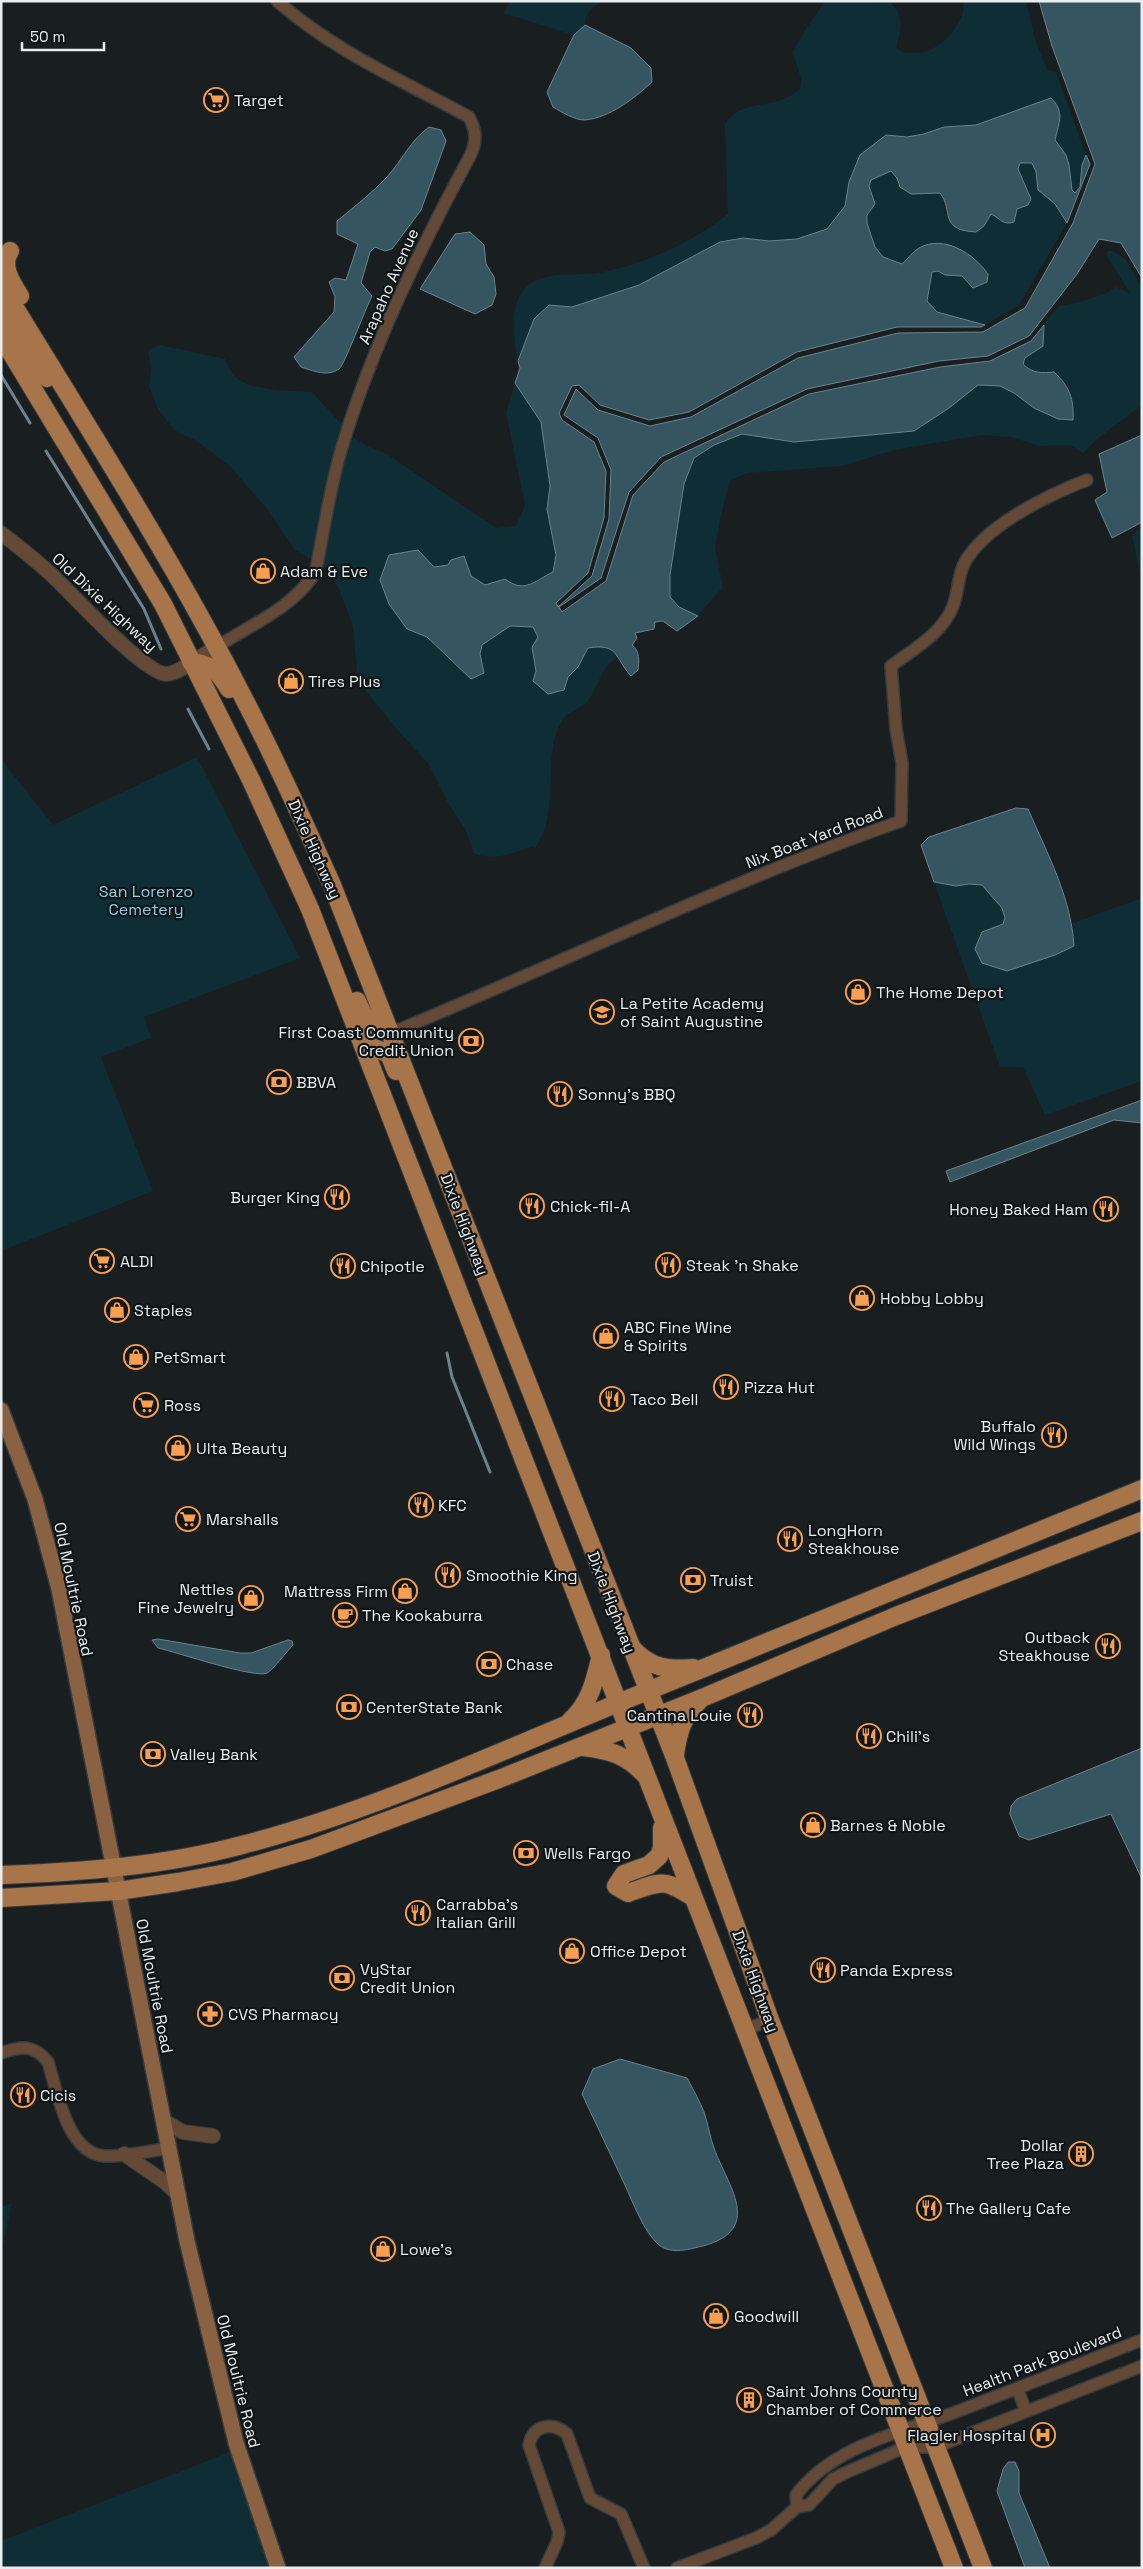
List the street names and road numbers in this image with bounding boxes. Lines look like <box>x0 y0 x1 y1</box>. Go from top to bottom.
street label: Arapaho Avenue <box>354 225 423 347</box>
street label: Old Dixie Highway <box>48 548 162 657</box>
street label: Dixie Highway <box>283 796 346 903</box>
street label: Nix Boat Yard Road <box>742 802 886 873</box>
street label: Dixie Highway <box>435 1170 494 1278</box>
street label: Old Moultrie Road <box>49 1520 98 1658</box>
street label: Dixie Highway <box>582 1548 641 1656</box>
street label: Old Moultrie Road <box>131 1917 178 2055</box>
street label: Dixie Highway <box>727 1927 784 2035</box>
street label: Old Moultrie Road <box>212 2312 265 2450</box>
street label: Health Park Boulevard <box>960 2321 1125 2401</box>

